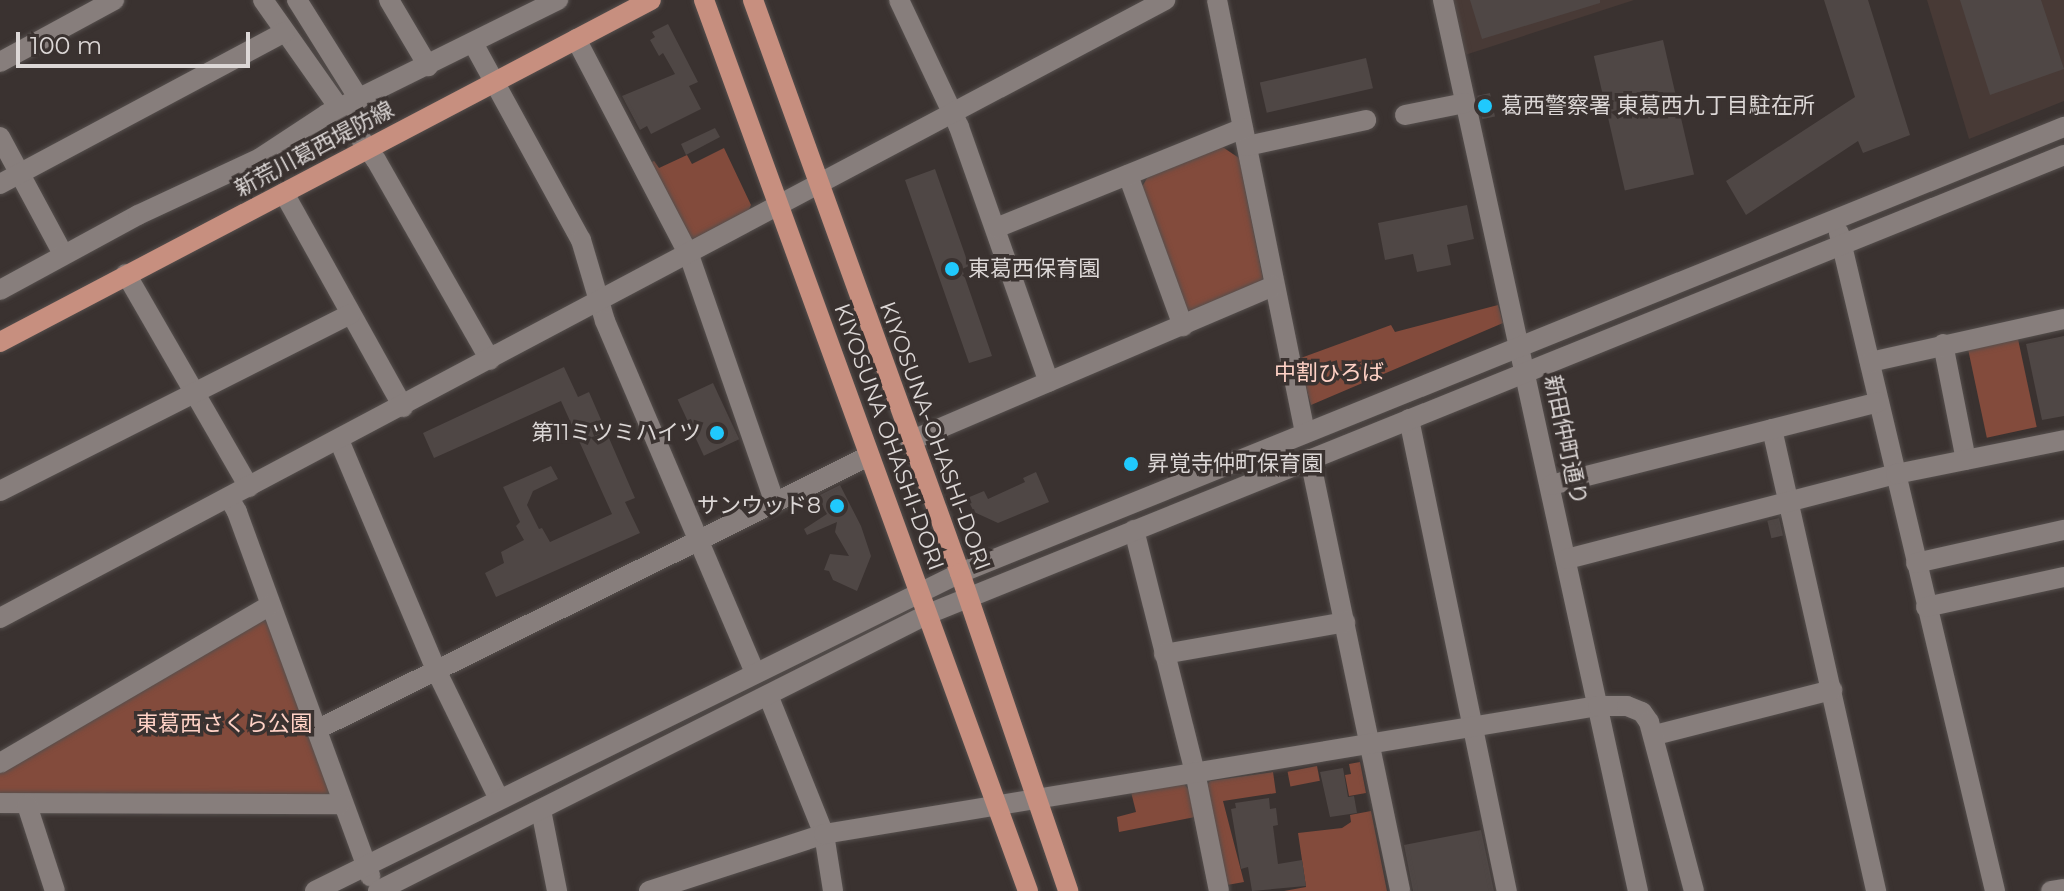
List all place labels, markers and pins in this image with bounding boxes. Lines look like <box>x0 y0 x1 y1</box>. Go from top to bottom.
place label: 葛西警察署 東葛西九丁目駐在所 <box>1501 93 1815 119</box>
marker: 葛西警察署 東葛西九丁目駐在所 <box>1476 97 1494 115</box>
place label: 東葛西保育園 <box>968 256 1100 282</box>
marker: 東葛西保育園 <box>943 260 961 278</box>
place label: 第11ミツミハイツ <box>531 420 701 446</box>
marker: 第11ミツミハイツ <box>708 424 726 442</box>
place label: 昇覚寺仲町保育園 <box>1147 451 1323 477</box>
marker: 昇覚寺仲町保育園 <box>1122 455 1140 473</box>
place label: サンウッド8 <box>697 493 821 519</box>
marker: サンウッド8 <box>828 497 846 515</box>

